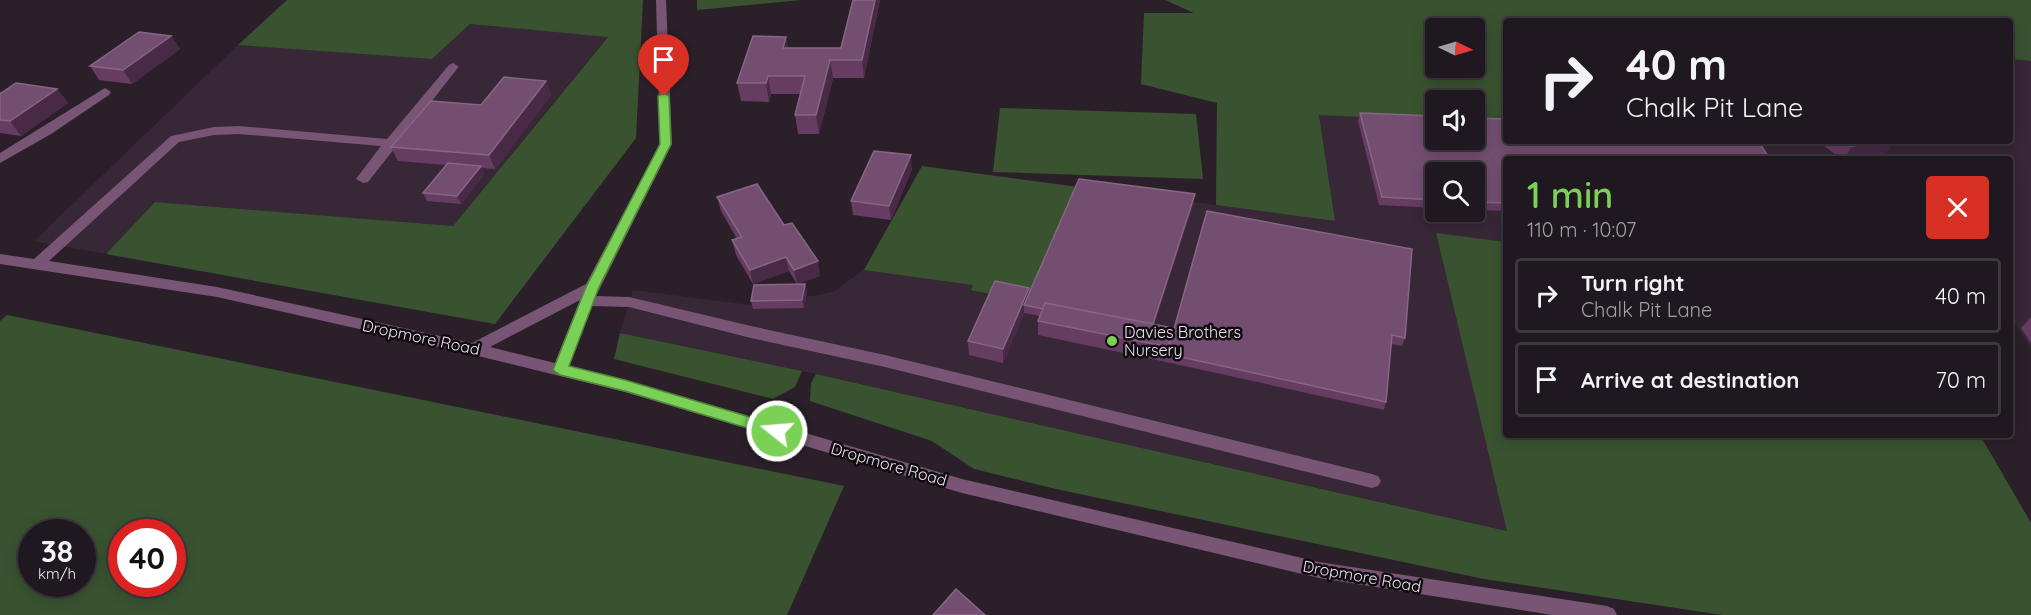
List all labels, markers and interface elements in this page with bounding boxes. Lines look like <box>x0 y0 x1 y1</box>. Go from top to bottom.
north arrow <box>1425 18 1485 78</box>
map controls <box>1425 18 1485 222</box>
pin <box>638 34 689 96</box>
text: 40 m <box>1626 38 1727 91</box>
icon: right <box>1527 42 1605 120</box>
icon: arrive <box>647 43 680 76</box>
button: sound <box>1425 90 1485 150</box>
text: Chalk Pit Lane <box>1626 90 1803 124</box>
button: search <box>1425 162 1485 222</box>
text: 1 min <box>1527 172 1613 217</box>
button: close <box>1926 176 1989 239</box>
text: 110 m · 10:07 <box>1527 217 1636 242</box>
text: Turn right <box>1581 269 1685 297</box>
icon: right <box>1530 279 1563 312</box>
text: 40 m <box>1935 282 1986 310</box>
text: Chalk Pit Lane <box>1581 297 1712 322</box>
street label: Dropmore Road <box>360 315 482 359</box>
place label: Davies Brothers Nursery <box>1124 322 1241 360</box>
marker: Davies Brothers Nursery <box>1105 334 1119 348</box>
icon: arrive <box>1530 363 1563 396</box>
text: Arrive at destination <box>1581 366 1799 394</box>
text: 70 m <box>1936 366 1986 394</box>
position arrow <box>745 399 809 463</box>
street label: Dropmore Road <box>829 438 949 490</box>
speed limit sign: 40 <box>108 519 186 597</box>
text: 38 <box>41 532 73 570</box>
street label: Dropmore Road <box>1301 556 1423 596</box>
text: km/h <box>38 564 76 583</box>

